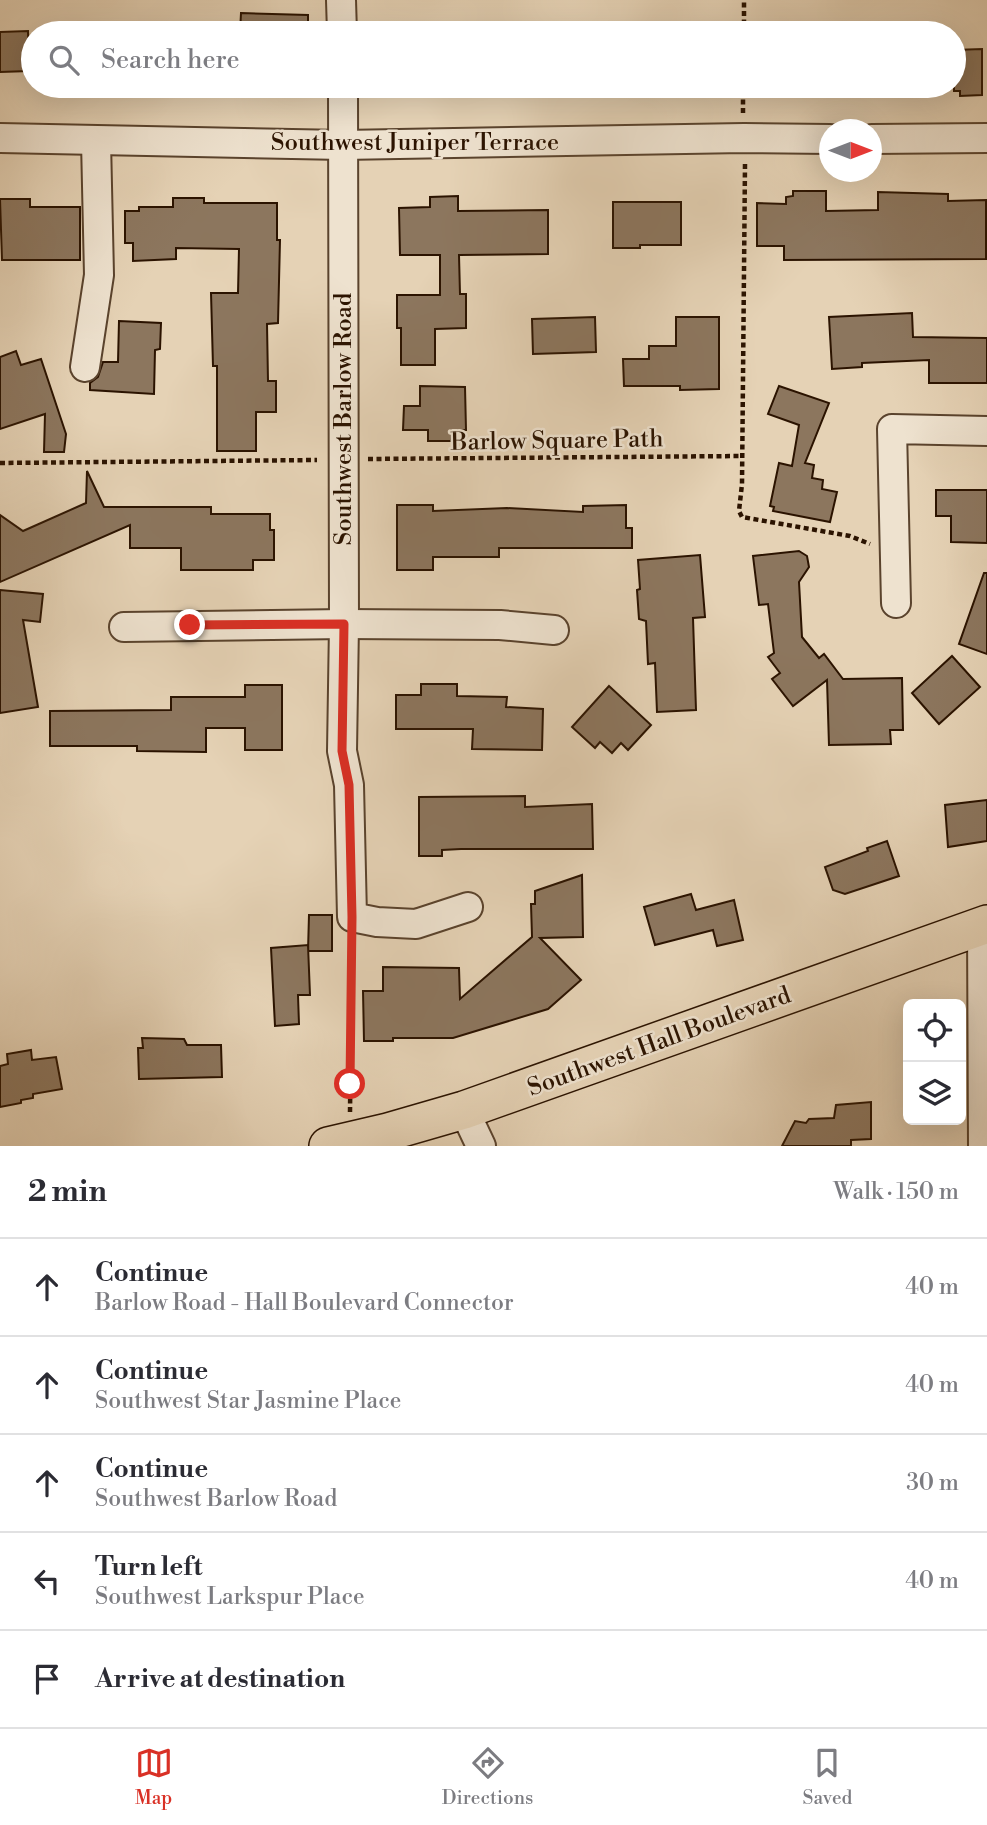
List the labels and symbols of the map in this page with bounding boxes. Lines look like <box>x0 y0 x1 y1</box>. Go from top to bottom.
north arrow <box>819 119 882 182</box>
street label: Southwest Juniper Terrace <box>271 128 559 158</box>
street label: Southwest Barlow Road <box>329 292 359 545</box>
street label: Barlow Square Path <box>449 424 664 458</box>
route end <box>174 609 205 640</box>
street label: Southwest Hall Boulevard <box>524 980 795 1104</box>
route start <box>334 1068 365 1099</box>

